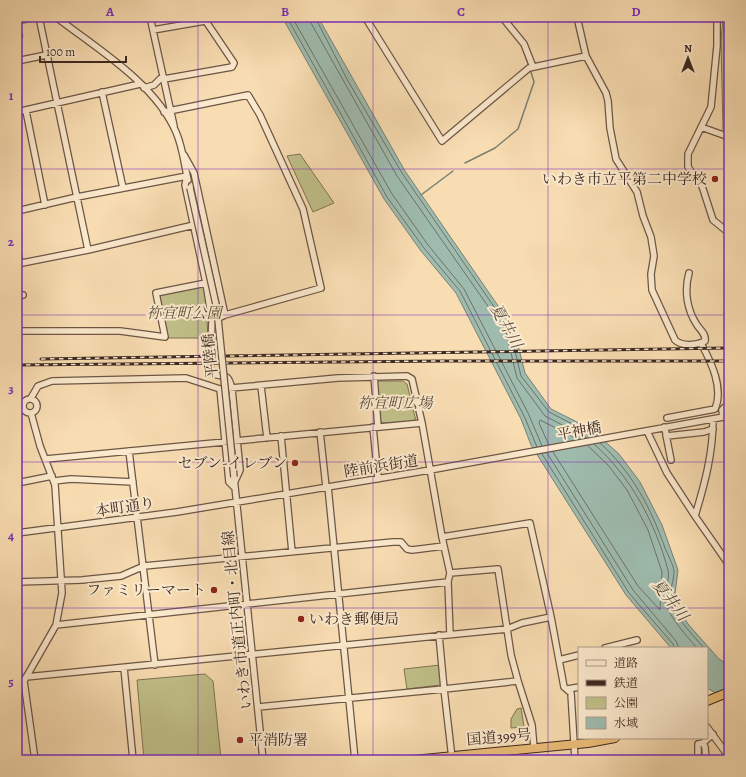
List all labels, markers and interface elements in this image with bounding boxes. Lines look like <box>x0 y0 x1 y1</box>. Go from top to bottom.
text: A <box>105 3 115 20</box>
text: B <box>281 3 289 20</box>
text: C <box>457 3 465 20</box>
text: D <box>631 3 641 20</box>
scale bar <box>40 38 126 64</box>
north arrow <box>668 38 708 78</box>
text: N <box>684 41 692 56</box>
text: 100 m <box>46 44 75 60</box>
text: 1 <box>9 87 14 104</box>
place label: いわき市立平第二中学校 <box>542 169 707 189</box>
marker: いわき市立平第二中学校 <box>710 174 720 184</box>
text: 2 <box>8 233 15 250</box>
water label: 夏井川 <box>485 300 528 354</box>
park label: 祢宜町公園 <box>146 303 224 323</box>
street label: 平陸橋 <box>198 333 222 379</box>
text: 3 <box>8 380 14 397</box>
park label: 祢宜町広場 <box>357 393 434 413</box>
street label: 平神橋 <box>555 417 603 445</box>
street label: 陸前浜街道 <box>342 450 420 482</box>
place label: セブン-イレブン <box>177 453 287 473</box>
marker: セブン-イレブン <box>290 458 300 468</box>
street label: 本町通り <box>94 493 156 521</box>
text: 4 <box>8 527 14 544</box>
street label: いわき市道正内町・北目線 <box>218 529 256 711</box>
water label: 夏井川 <box>647 574 695 627</box>
place label: ファミリーマート <box>86 580 206 600</box>
marker: ファミリーマート <box>209 585 219 595</box>
place label: いわき郵便局 <box>309 609 399 629</box>
marker: いわき郵便局 <box>296 614 306 624</box>
legend <box>578 647 708 739</box>
text: 道路 <box>614 655 638 671</box>
text: 5 <box>8 673 14 690</box>
text: 鉄道 <box>613 675 638 691</box>
text: 公園 <box>614 695 638 711</box>
text: 水域 <box>614 715 638 731</box>
street label: 国道399号 <box>466 724 532 750</box>
place label: 平消防署 <box>248 730 308 750</box>
marker: 平消防署 <box>235 735 245 745</box>

